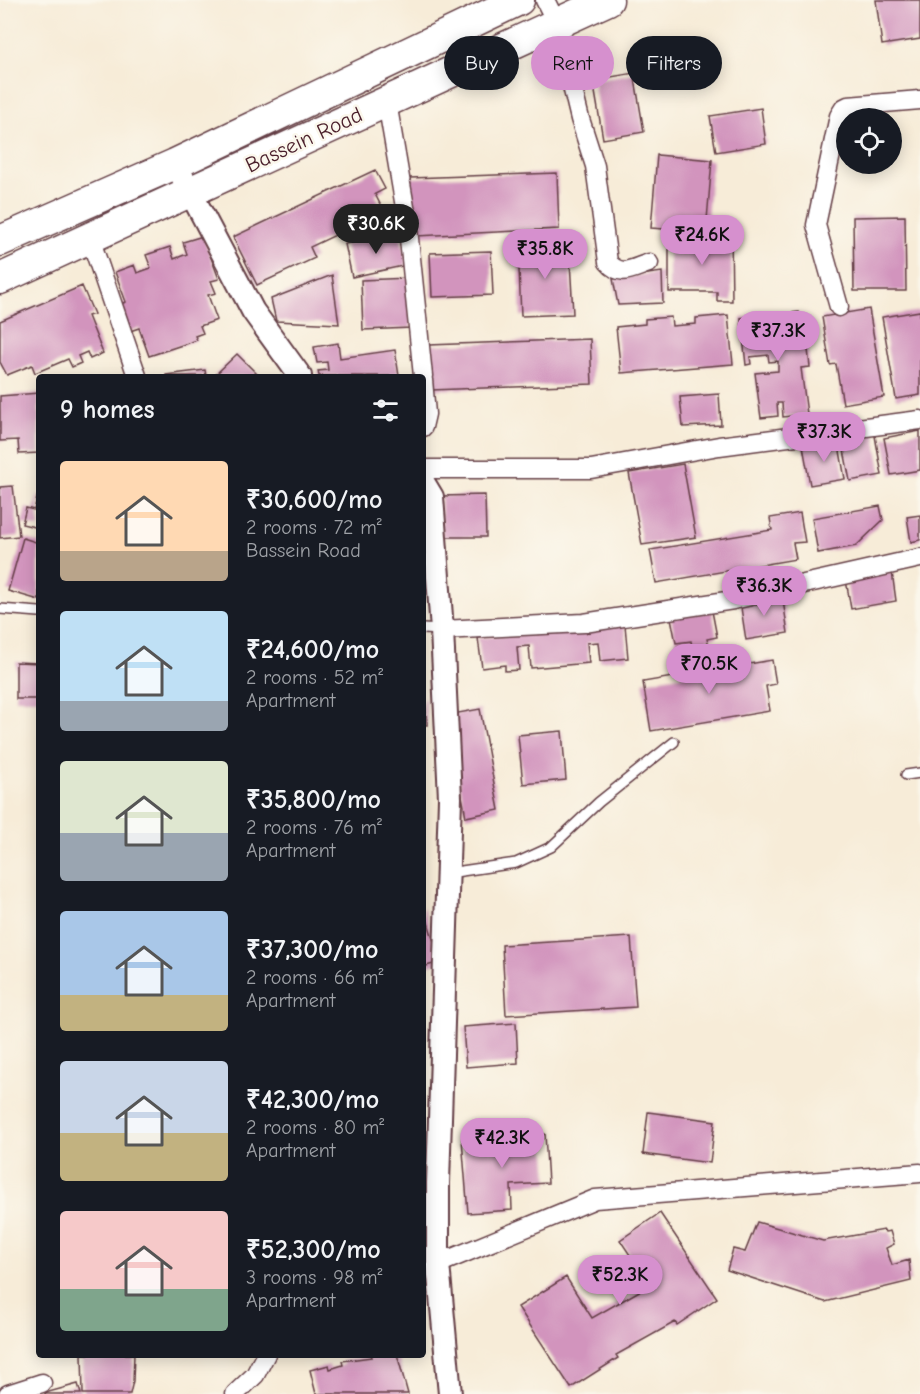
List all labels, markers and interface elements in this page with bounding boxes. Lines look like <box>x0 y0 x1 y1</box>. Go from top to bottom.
chip: Buy <box>444 36 519 90</box>
chip: Rent <box>531 36 614 90</box>
chip: Filters <box>626 36 722 90</box>
street label: Bassein Road <box>241 102 367 178</box>
map controls <box>836 108 902 174</box>
button: locate <box>836 108 902 174</box>
pin: ₹30.6K <box>327 204 425 255</box>
text: ₹30.6K <box>347 212 405 235</box>
pin: ₹24.6K <box>653 215 751 266</box>
text: ₹24.6K <box>674 223 730 246</box>
pin: ₹35.8K <box>496 229 594 280</box>
text: ₹35.8K <box>516 237 574 260</box>
pin: ₹37.3K <box>729 311 827 362</box>
text: ₹37.3K <box>750 319 806 342</box>
icon: filters <box>369 394 402 427</box>
text: 9 homes <box>60 395 155 425</box>
pin: ₹37.3K <box>775 412 873 463</box>
text: ₹37.3K <box>796 420 852 443</box>
icon: home <box>108 485 180 557</box>
text: ₹30,600/mo <box>246 485 382 515</box>
text: 2 rooms · 72 m² <box>246 516 382 539</box>
text: Bassein Road <box>246 539 361 562</box>
pin: ₹36.3K <box>715 566 813 617</box>
text: ₹36.3K <box>736 574 792 597</box>
icon: home <box>108 635 180 707</box>
text: ₹24,600/mo <box>246 635 379 665</box>
pin: ₹70.5K <box>660 644 758 695</box>
text: ₹70.5K <box>680 652 738 675</box>
text: 2 rooms · 52 m² <box>246 666 383 689</box>
text: Apartment <box>246 689 336 712</box>
icon: home <box>108 785 180 857</box>
text: ₹35,800/mo <box>246 785 381 815</box>
text: 2 rooms · 76 m² <box>246 816 382 839</box>
text: Apartment <box>246 839 336 862</box>
icon: home <box>108 935 180 1007</box>
text: ₹37,300/mo <box>246 935 378 965</box>
text: 2 rooms · 66 m² <box>246 966 384 989</box>
text: Apartment <box>246 989 336 1012</box>
icon: home <box>108 1085 180 1157</box>
text: ₹42,300/mo <box>246 1085 379 1115</box>
text: 2 rooms · 80 m² <box>246 1116 384 1139</box>
pin: ₹42.3K <box>453 1118 551 1169</box>
text: ₹42.3K <box>474 1126 530 1149</box>
text: Apartment <box>246 1139 336 1162</box>
icon: home <box>108 1235 180 1307</box>
text: ₹52,300/mo <box>246 1235 381 1265</box>
pin: ₹52.3K <box>571 1255 669 1306</box>
text: ₹52.3K <box>592 1263 648 1286</box>
text: 3 rooms · 98 m² <box>246 1266 382 1289</box>
text: Apartment <box>246 1289 336 1312</box>

